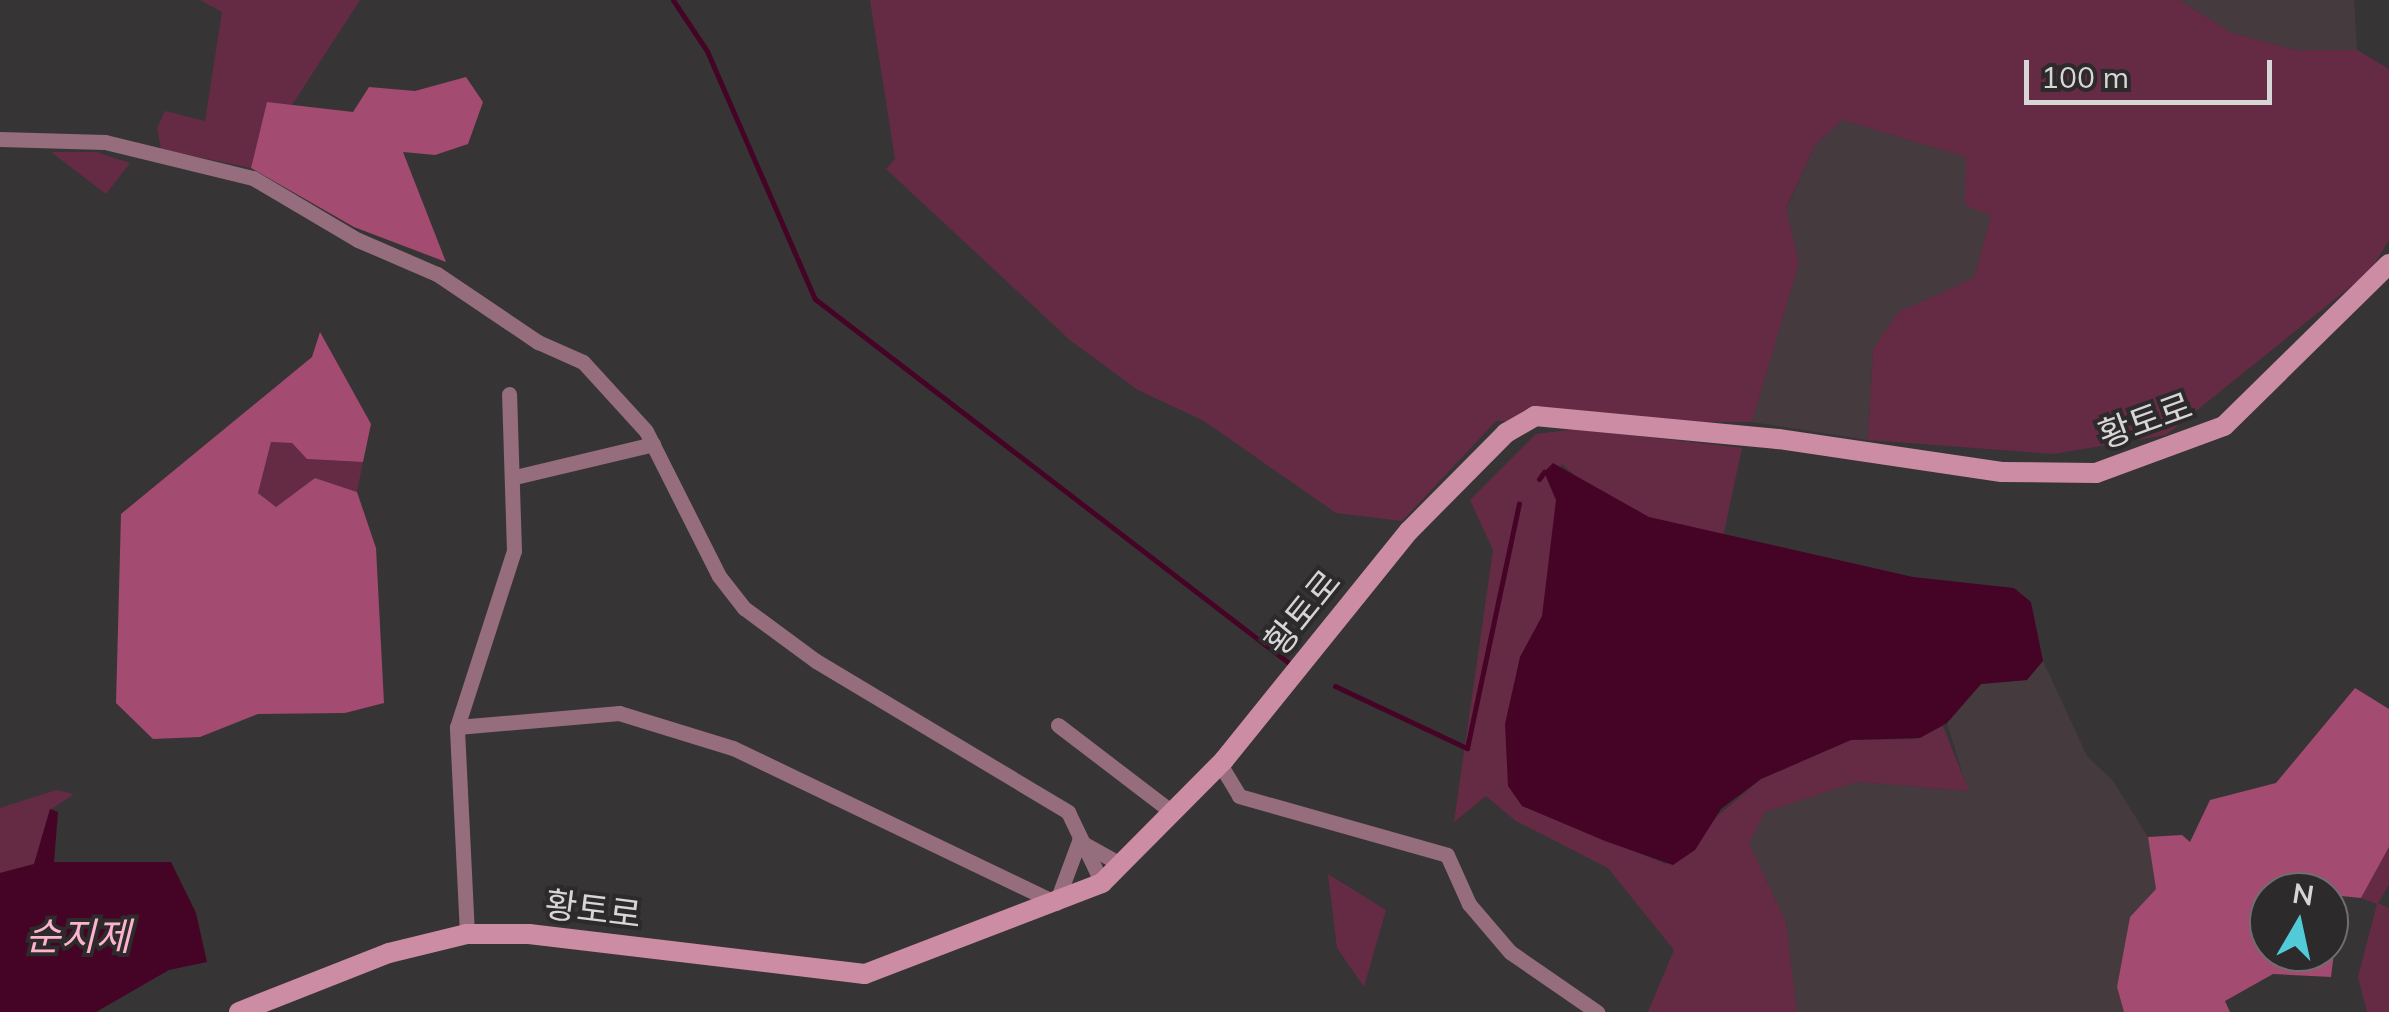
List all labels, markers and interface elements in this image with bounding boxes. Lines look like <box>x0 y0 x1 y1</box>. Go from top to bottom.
scale bar <box>2029 40 2276 102</box>
text: 100 m <box>2041 58 2129 96</box>
street label: 황토로 <box>2092 384 2198 456</box>
street label: 황토로 <box>1255 561 1349 663</box>
north arrow <box>2249 872 2349 972</box>
text: N <box>2290 875 2317 913</box>
street label: 황토로 <box>543 882 643 936</box>
water label: 순지제 <box>26 914 130 960</box>

